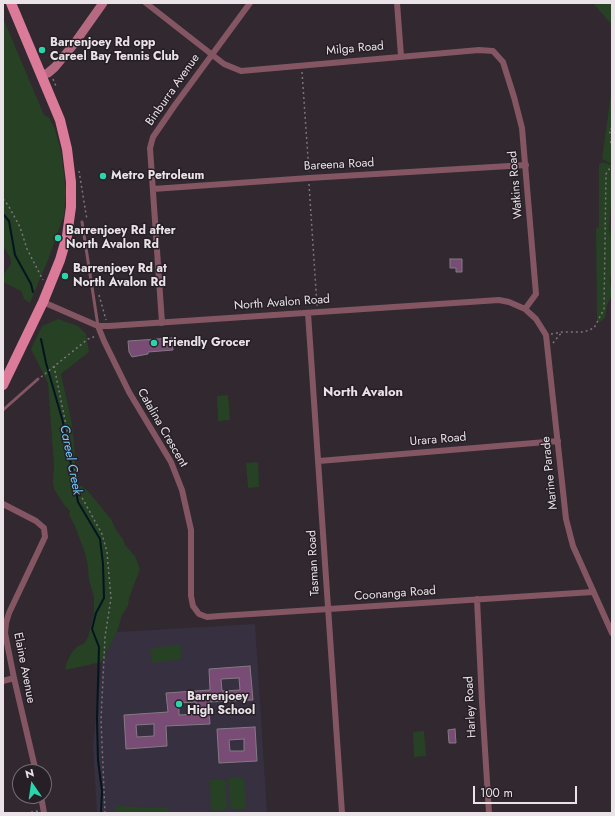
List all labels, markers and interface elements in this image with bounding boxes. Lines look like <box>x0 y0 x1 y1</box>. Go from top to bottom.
place label: Barrenjoey Rd opp Careel Bay Tennis Club <box>50 36 179 64</box>
street label: Milga Road <box>326 39 384 59</box>
marker: Barrenjoey Rd opp Careel Bay Tennis Club <box>37 45 47 55</box>
street label: Binburra Avenue <box>143 51 203 129</box>
street label: Watkins Road <box>506 150 526 220</box>
street label: Bareena Road <box>304 156 374 174</box>
place label: Metro Petroleum <box>111 169 204 183</box>
marker: Metro Petroleum <box>98 171 108 181</box>
place label: Barrenjoey Rd after North Avalon Rd <box>66 224 176 252</box>
marker: Barrenjoey Rd after North Avalon Rd <box>53 233 63 243</box>
place label: Barrenjoey Rd at North Avalon Rd <box>73 262 167 290</box>
marker: Barrenjoey Rd at North Avalon Rd <box>60 271 70 281</box>
street label: North Avalon Road <box>234 292 330 314</box>
place label: Friendly Grocer <box>162 336 250 350</box>
marker: Friendly Grocer <box>149 338 159 348</box>
district label: North Avalon <box>323 385 403 401</box>
street label: Catalina Crescent <box>134 386 190 470</box>
water label: Careel Creek <box>56 424 84 496</box>
street label: Urara Road <box>409 430 467 450</box>
street label: Marine Parade <box>539 436 561 510</box>
street label: Tasman Road <box>305 530 323 596</box>
street label: Coonanga Road <box>354 584 436 604</box>
street label: Elaine Avenue <box>10 631 38 705</box>
street label: Harley Road <box>462 676 480 738</box>
place label: Barrenjoey High School <box>187 690 255 718</box>
marker: Barrenjoey High School <box>174 699 184 709</box>
north arrow <box>12 764 52 804</box>
text: N <box>23 765 36 782</box>
scale bar <box>475 778 579 804</box>
text: 100 m <box>480 784 513 802</box>

